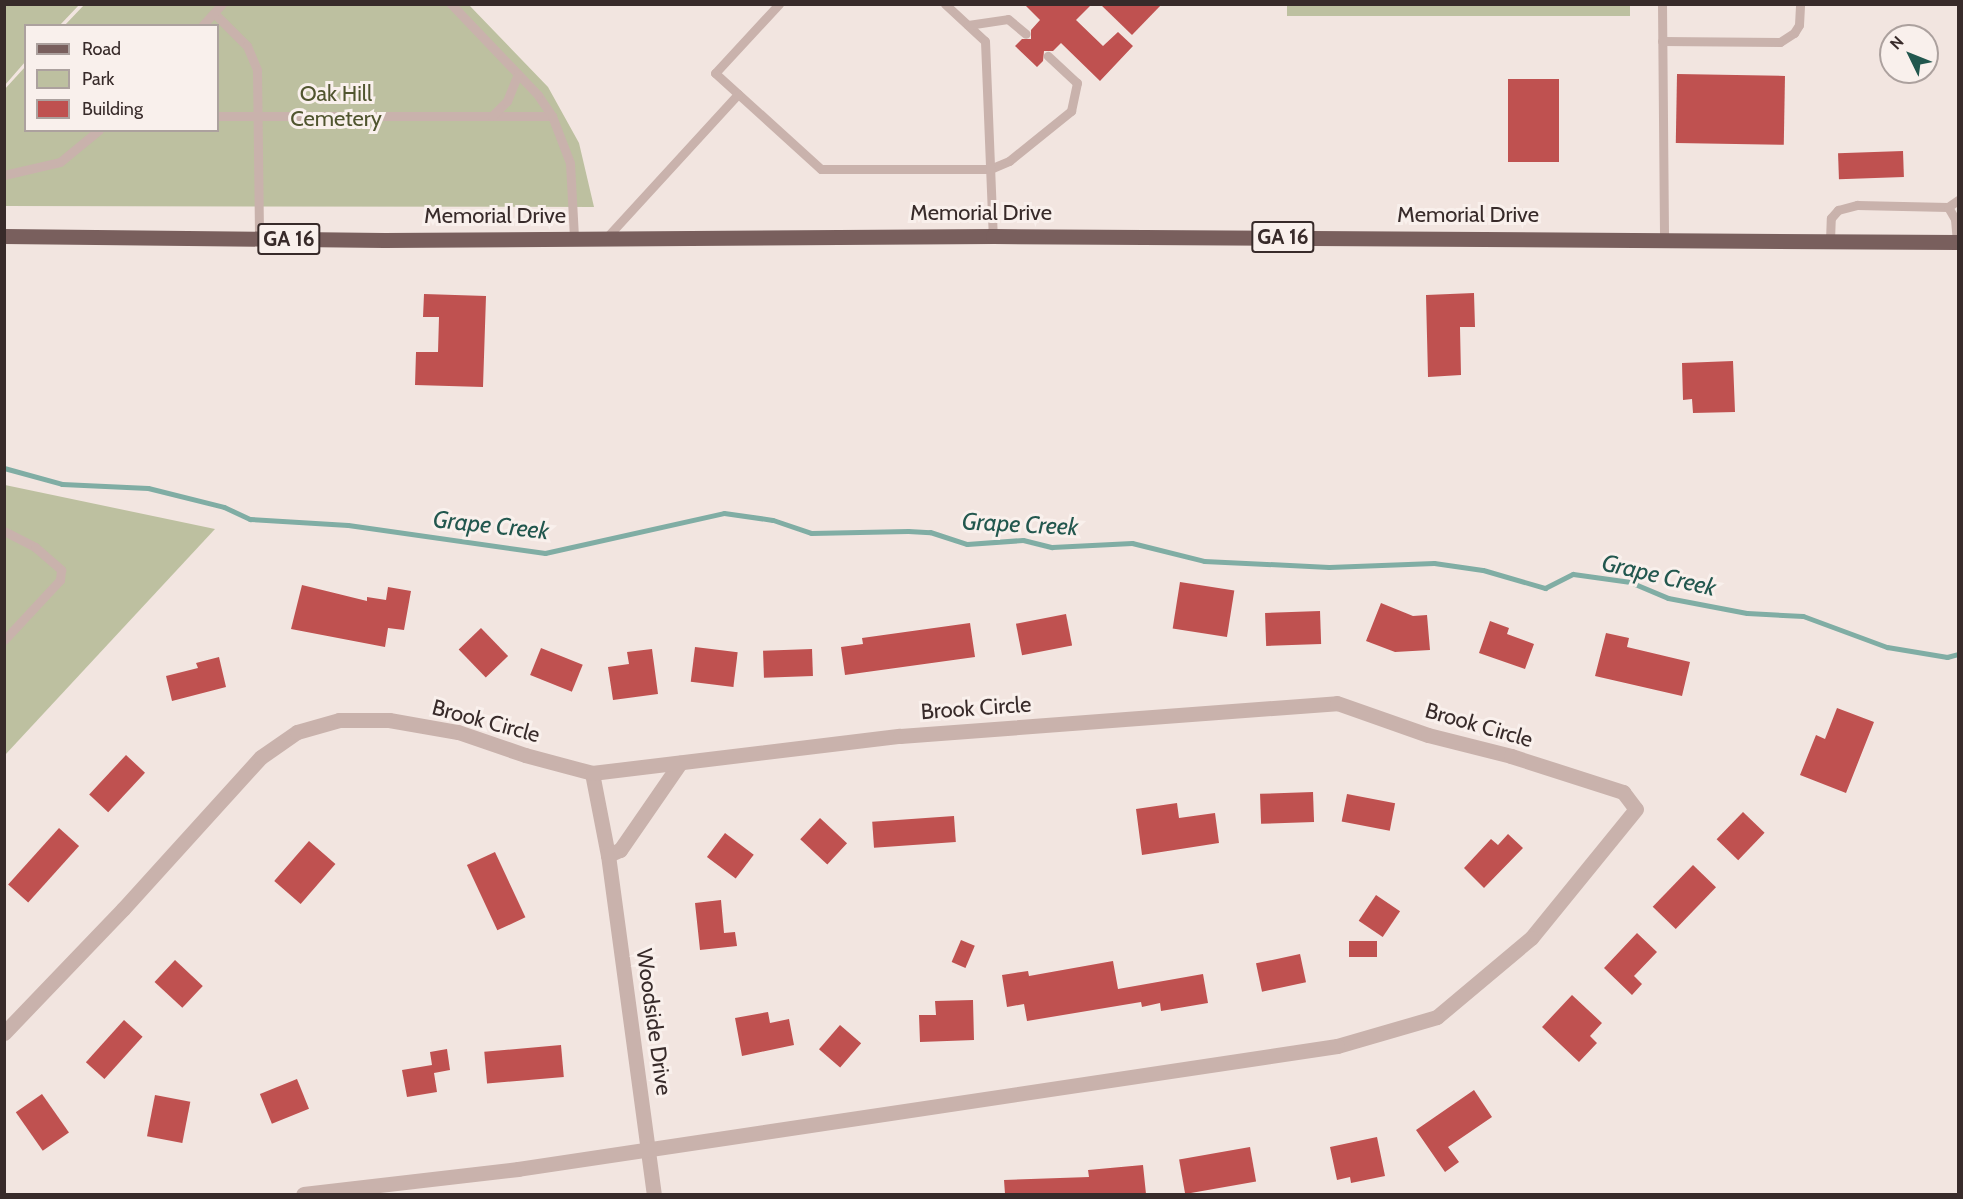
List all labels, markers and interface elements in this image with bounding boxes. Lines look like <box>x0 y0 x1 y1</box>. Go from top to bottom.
legend <box>24 24 219 132</box>
north arrow <box>1879 24 1939 84</box>
text: N <box>1886 32 1908 53</box>
text: Road <box>82 38 121 60</box>
text: Park <box>82 68 114 90</box>
park label: Oak Hill Cemetery <box>290 80 382 132</box>
text: Building <box>82 98 143 120</box>
street label: Memorial Drive <box>910 200 1052 226</box>
street label: Memorial Drive <box>1397 202 1539 228</box>
street label: Memorial Drive <box>424 203 566 229</box>
road number: GA 16 <box>1250 219 1316 255</box>
road number: GA 16 <box>256 221 322 257</box>
water label: Grape Creek <box>432 505 550 545</box>
water label: Grape Creek <box>961 507 1079 541</box>
water label: Grape Creek <box>1599 548 1719 602</box>
street label: Brook Circle <box>920 691 1032 725</box>
street label: Brook Circle <box>429 694 543 748</box>
street label: Brook Circle <box>1422 697 1536 753</box>
street label: Woodside Drive <box>631 947 677 1097</box>

